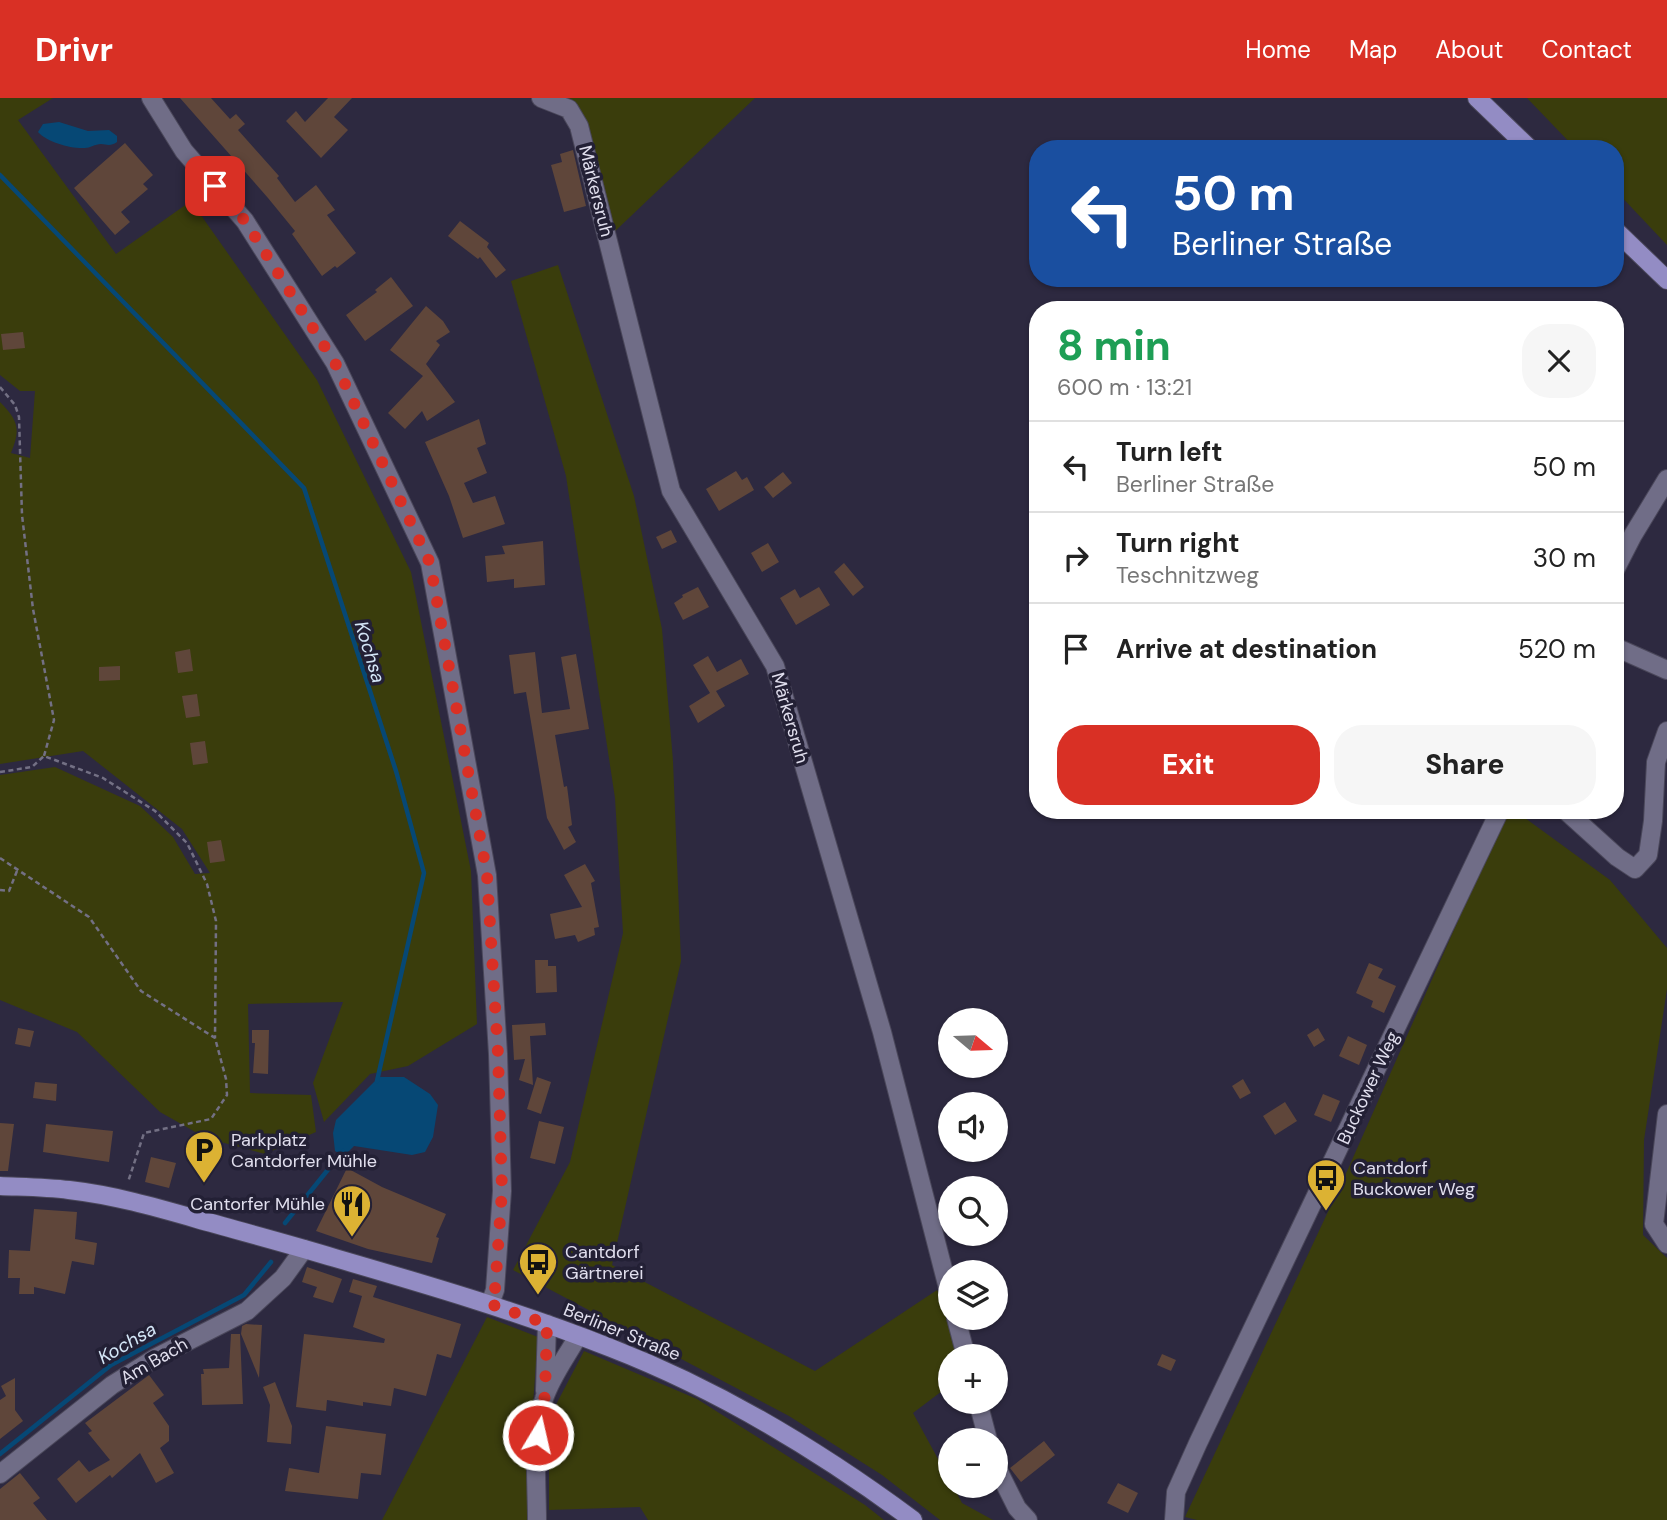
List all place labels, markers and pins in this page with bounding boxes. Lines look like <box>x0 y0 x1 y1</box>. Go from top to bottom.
pin <box>185 156 245 216</box>
place label: Parkplatz Cantdorfer Mühle <box>231 1128 377 1173</box>
parking icon: Parkplatz Cantdorfer Mühle <box>183 1129 225 1184</box>
place label: Cantdorf Buckower Weg <box>1353 1156 1475 1201</box>
bus stop icon: Cantdorf Buckower Weg <box>1305 1157 1347 1212</box>
restaurant icon: Cantorfer Mühle <box>331 1183 373 1238</box>
place label: Cantorfer Mühle <box>190 1192 325 1216</box>
place label: Cantdorf Gärtnerei <box>565 1240 644 1285</box>
bus stop icon: Cantdorf Gärtnerei <box>517 1241 559 1296</box>

